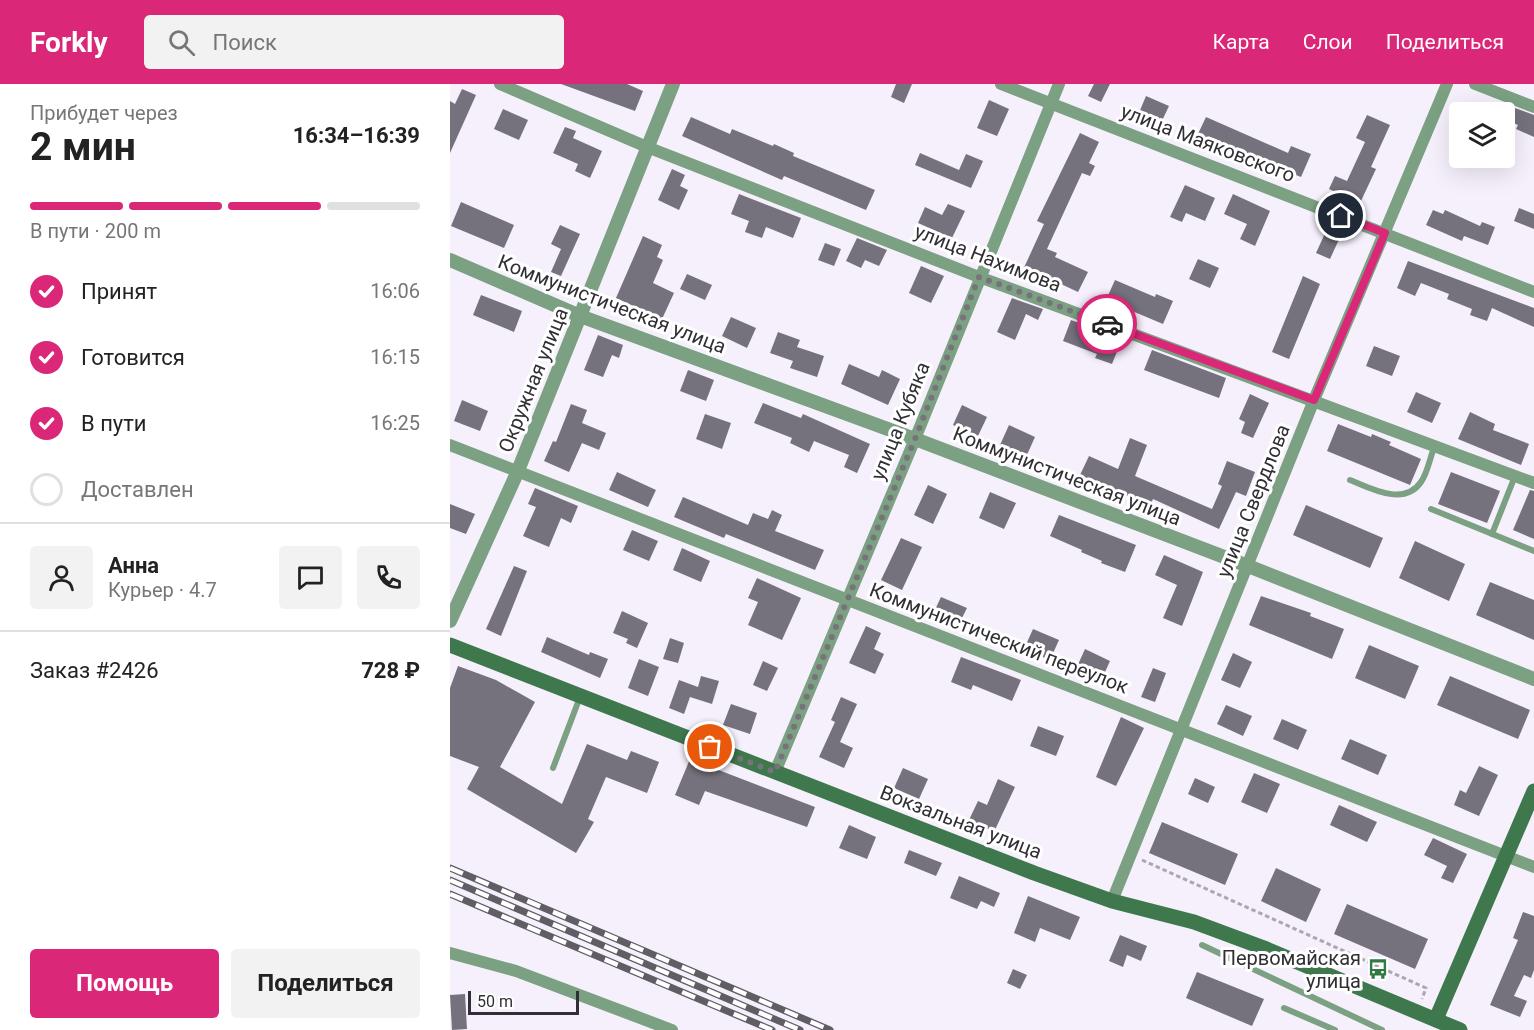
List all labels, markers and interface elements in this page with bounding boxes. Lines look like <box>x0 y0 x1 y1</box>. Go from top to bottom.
search box <box>144 15 564 69</box>
text: Forkly <box>30 26 108 59</box>
icon: search <box>165 26 198 59</box>
text: Поиск <box>213 30 277 55</box>
text: Карта <box>1213 30 1270 54</box>
text: Слои <box>1303 30 1353 54</box>
text: Поделиться <box>1386 30 1504 54</box>
street label: улица Маяковского <box>1117 99 1299 187</box>
text: Прибудет через <box>30 101 178 125</box>
map controls <box>1449 102 1515 168</box>
button: layers <box>1449 102 1515 168</box>
text: 16:34–16:39 <box>293 123 420 148</box>
text: 2 мин <box>30 124 136 170</box>
pin <box>1315 190 1366 241</box>
icon: home <box>1324 199 1357 232</box>
text: В пути · 200 m <box>30 219 161 243</box>
street label: улица Нахимова <box>911 219 1065 297</box>
street label: Коммунистическая улица <box>495 249 729 359</box>
icon: check <box>30 275 63 308</box>
text: Принят <box>81 279 157 304</box>
text: 16:06 <box>370 279 420 303</box>
courier <box>1077 294 1137 354</box>
street label: Окружная улица <box>493 304 573 456</box>
icon: car <box>1091 308 1124 341</box>
icon: check <box>30 341 63 374</box>
text: Готовится <box>81 345 185 370</box>
text: 16:15 <box>370 345 420 369</box>
street label: улица Кубяка <box>865 358 935 484</box>
icon: check <box>30 407 63 440</box>
text: В пути <box>81 411 147 436</box>
text: 16:25 <box>370 411 420 435</box>
street label: Коммунистическая улица <box>950 421 1184 531</box>
street label: улица Свердлова <box>1211 421 1295 581</box>
text: Доставлен <box>81 477 194 502</box>
button: person <box>30 546 93 609</box>
button: chat <box>279 546 342 609</box>
button: phone <box>357 546 420 609</box>
text: Анна <box>108 553 159 578</box>
street label: Коммунистический переулок <box>866 577 1132 699</box>
text: Курьер · 4.7 <box>108 578 217 602</box>
text: Заказ #2426 <box>30 658 159 683</box>
text: 728 ₽ <box>361 658 420 683</box>
pin <box>684 721 735 772</box>
icon: bag <box>693 730 726 763</box>
street label: Вокзальная улица <box>877 780 1045 864</box>
place label: Первомайская улица <box>1222 946 1361 993</box>
button: Помощь <box>30 949 219 1018</box>
button: Поделиться <box>231 949 420 1018</box>
bus stop icon: Первомайская улица <box>1366 957 1390 981</box>
scale bar <box>468 988 579 1016</box>
text: 50 m <box>477 992 513 1011</box>

